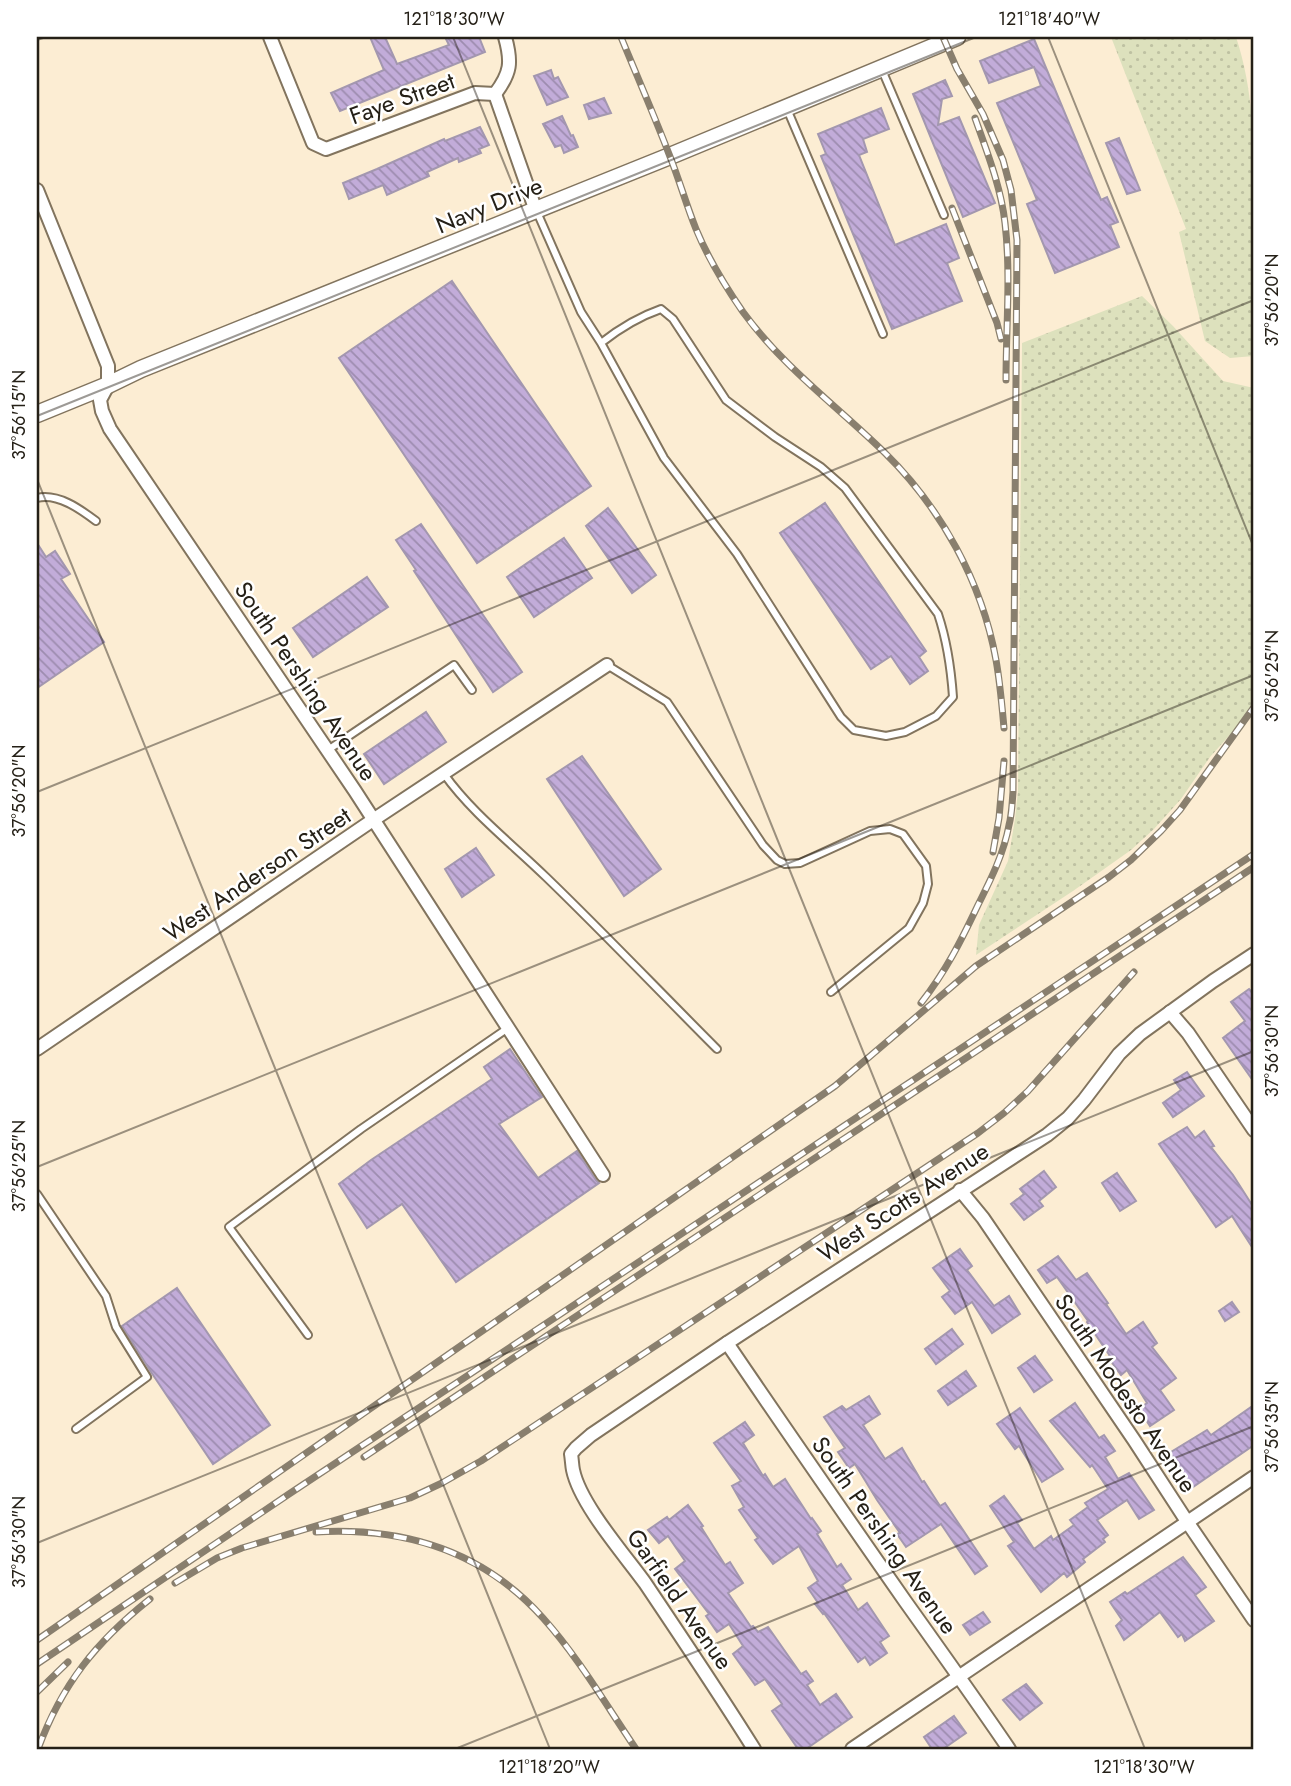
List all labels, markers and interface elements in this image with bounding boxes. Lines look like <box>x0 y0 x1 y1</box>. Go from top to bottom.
text: 121°18'30"W <box>403 6 505 32</box>
text: 121°18'40"W <box>998 6 1100 32</box>
street label: Faye Street <box>344 63 460 133</box>
street label: Navy Drive <box>430 168 548 242</box>
text: 37°56'20"N <box>1259 253 1285 347</box>
text: 37°56'15"N <box>6 370 32 460</box>
street label: South Pershing Avenue <box>226 574 386 788</box>
text: 37°56'25"N <box>1259 630 1285 722</box>
text: 37°56'20"N <box>6 744 32 838</box>
street label: West Anderson Street <box>156 798 358 950</box>
text: 37°56'30"N <box>1259 1005 1285 1097</box>
text: 37°56'25"N <box>6 1120 32 1212</box>
street label: West Scotts Avenue <box>811 1133 995 1271</box>
street label: South Modesto Avenue <box>1046 1286 1206 1500</box>
text: 37°56'35"N <box>1259 1381 1285 1473</box>
street label: South Pershing Avenue <box>803 1429 967 1641</box>
text: 37°56'30"N <box>6 1496 32 1588</box>
street label: Garfield Avenue <box>618 1521 742 1677</box>
text: 121°18'20"W <box>498 1754 600 1780</box>
text: 121°18'30"W <box>1093 1754 1195 1780</box>

